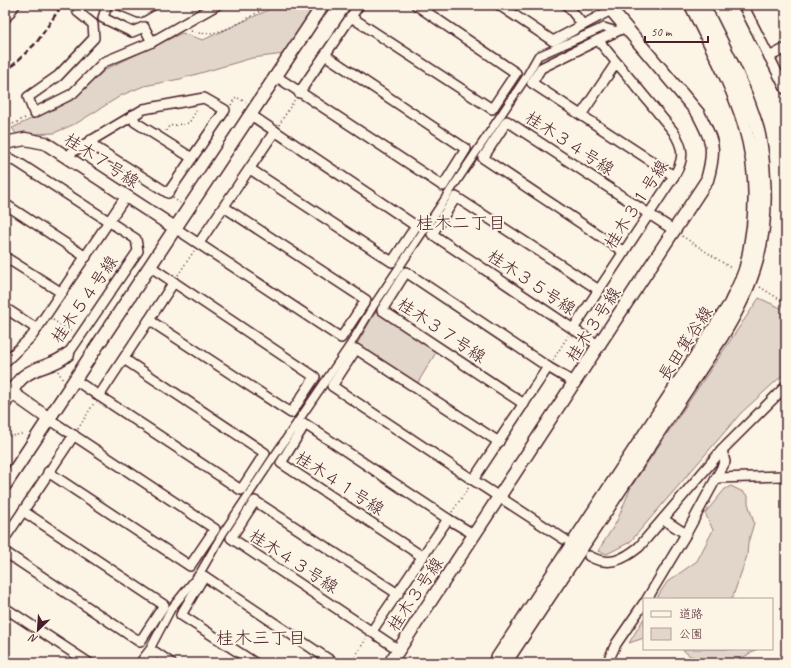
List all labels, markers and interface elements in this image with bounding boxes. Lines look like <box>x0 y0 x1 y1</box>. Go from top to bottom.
scale bar <box>645 18 708 44</box>
text: 50 m <box>651 24 673 40</box>
street label: 桂木３４号線 <box>521 107 618 180</box>
street label: 桂木７号線 <box>60 128 143 192</box>
street label: 桂木３１号線 <box>600 156 673 253</box>
district label: 桂木二丁目 <box>416 212 506 234</box>
street label: 桂木３５号線 <box>484 245 580 320</box>
street label: 桂木５４号線 <box>47 251 122 347</box>
street label: 桂木３号線 <box>561 283 625 366</box>
street label: 桂木３７号線 <box>394 293 490 368</box>
street label: 長田箕谷線 <box>653 302 717 385</box>
street label: 桂木４１号線 <box>291 447 388 520</box>
street label: 桂木４３号線 <box>245 525 342 598</box>
street label: 桂木３号線 <box>383 553 448 635</box>
legend <box>643 598 773 650</box>
text: 道路 <box>679 606 703 622</box>
north arrow <box>18 610 58 650</box>
text: 公園 <box>679 626 703 642</box>
district label: 桂木三丁目 <box>216 627 306 649</box>
text: N <box>26 630 40 647</box>

